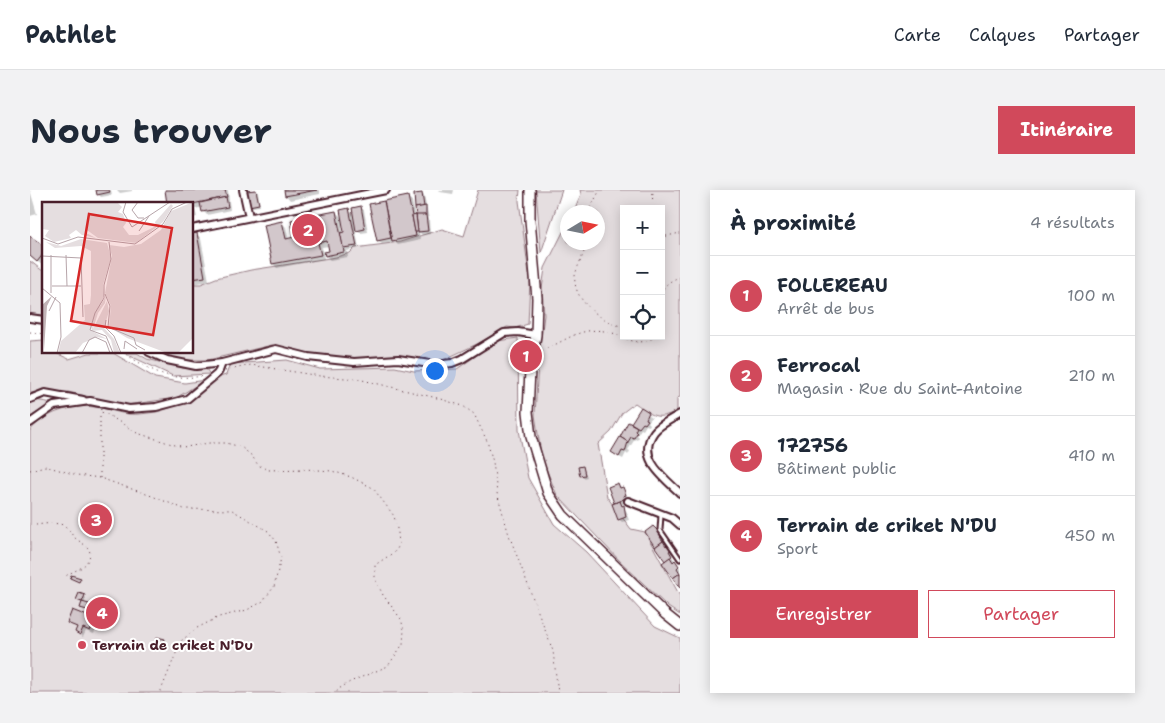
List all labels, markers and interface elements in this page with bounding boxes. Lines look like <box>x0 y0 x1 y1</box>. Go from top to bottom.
text: Pathlet <box>25 19 116 51</box>
text: Carte <box>894 23 941 47</box>
text: Calques <box>969 23 1036 47</box>
text: Partager <box>1064 23 1140 47</box>
button: Itinéraire <box>998 106 1135 154</box>
text: Nous trouver <box>30 107 272 154</box>
inset map <box>42 202 194 354</box>
north arrow <box>560 205 605 250</box>
map controls <box>620 205 665 340</box>
button: + <box>620 205 665 250</box>
text: À proximité <box>730 209 856 237</box>
pin: 2 <box>292 211 324 249</box>
text: 4 résultats <box>1030 212 1115 233</box>
button: − <box>620 250 665 295</box>
text: FOLLEREAU <box>777 273 888 298</box>
text: 1 <box>742 285 750 306</box>
text: 100 m <box>1067 285 1115 306</box>
button: locate <box>620 295 665 340</box>
text: Arrêt de bus <box>777 298 875 319</box>
pin: 1 <box>510 337 542 375</box>
text: Ferrocal <box>777 353 860 378</box>
your location <box>422 358 448 384</box>
text: 2 <box>740 365 752 386</box>
text: 210 m <box>1068 365 1115 386</box>
text: Magasin · Rue du Saint-Antoine <box>777 378 1023 399</box>
text: 172756 <box>777 433 848 458</box>
text: 3 <box>740 445 752 466</box>
text: 410 m <box>1068 445 1115 466</box>
text: Bâtiment public <box>777 458 897 479</box>
pin: 3 <box>80 501 112 539</box>
text: Terrain de criket N'DU <box>777 513 997 538</box>
text: 4 <box>740 525 752 546</box>
text: 450 m <box>1064 525 1115 546</box>
text: Sport <box>777 538 818 559</box>
button: Enregistrer <box>730 590 918 638</box>
button: Partager <box>928 590 1115 638</box>
pin: 4 <box>86 594 118 632</box>
place label: Terrain de criket N'Du <box>92 636 253 654</box>
marker: Terrain de criket N'Du <box>76 639 88 651</box>

